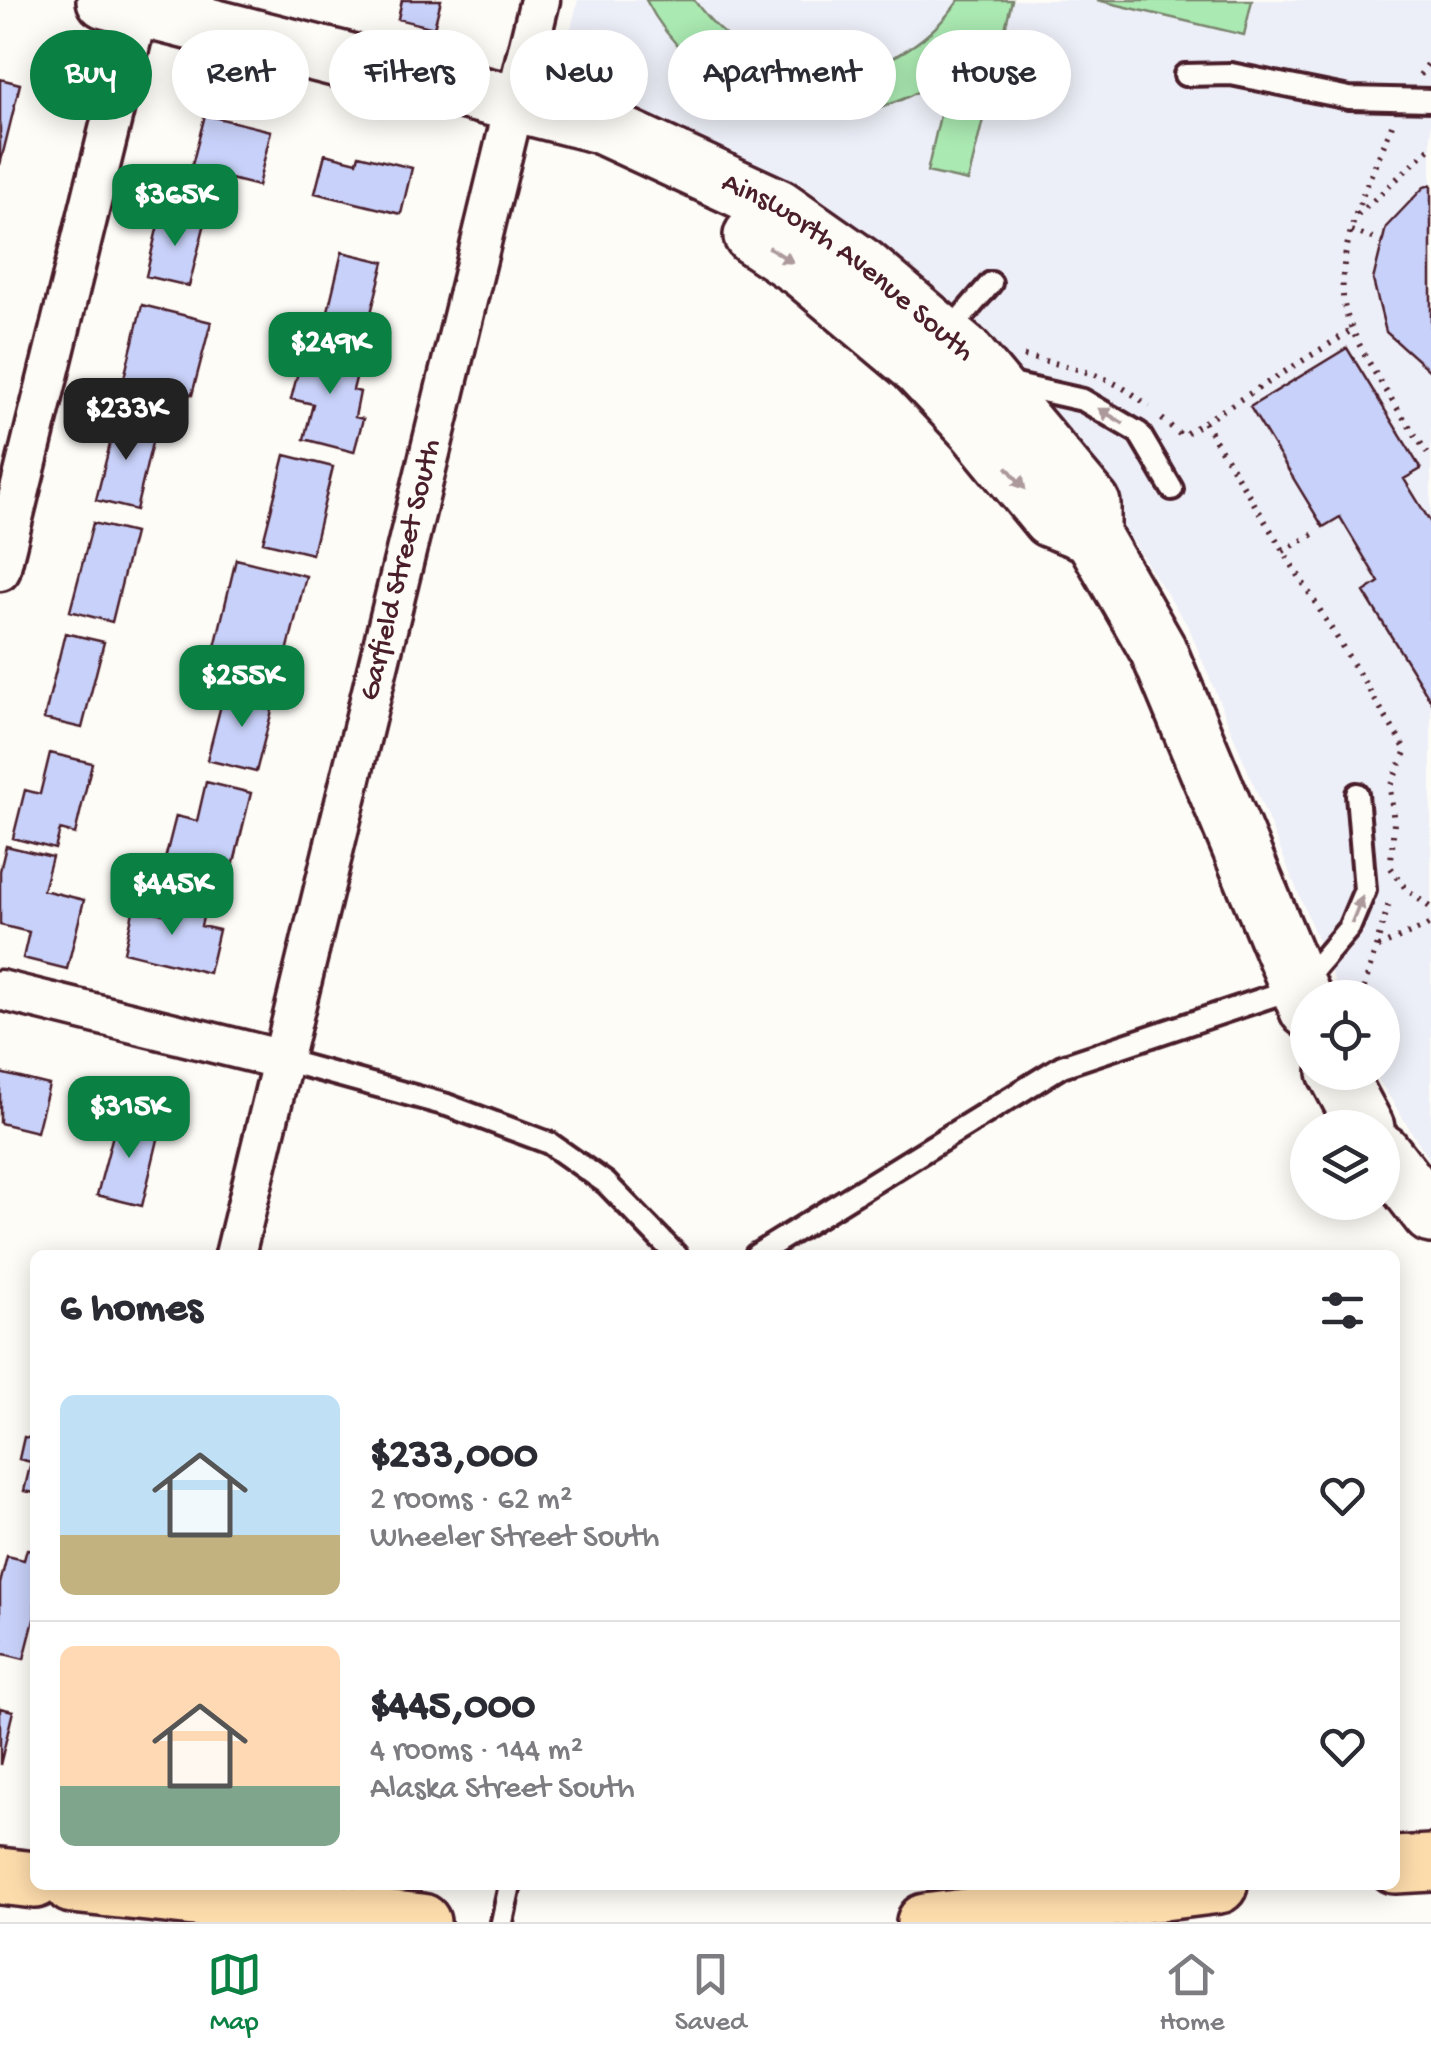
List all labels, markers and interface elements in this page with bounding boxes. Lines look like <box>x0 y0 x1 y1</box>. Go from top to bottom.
chip: Buy <box>30 30 152 120</box>
chip: Rent <box>172 30 309 120</box>
chip: Filters <box>329 30 490 120</box>
chip: New <box>510 30 648 120</box>
chip: Apartment <box>668 30 896 120</box>
chip: House <box>916 30 1071 120</box>
pin: $365K <box>105 164 245 249</box>
street label: Ainsworth Avenue South <box>716 166 981 370</box>
text: $365K <box>134 177 216 215</box>
one-way arrow <box>767 246 795 264</box>
pin: $249K <box>260 312 400 397</box>
text: $249K <box>291 325 369 363</box>
pin: $233K <box>56 378 196 463</box>
text: $233K <box>86 391 166 429</box>
one-way arrow <box>1097 408 1125 425</box>
street label: Garfield Street South <box>353 436 450 704</box>
one-way arrow <box>1005 465 1026 490</box>
pin: $255K <box>172 645 312 730</box>
text: $255K <box>201 658 283 696</box>
pin: $445K <box>102 853 242 938</box>
text: $445K <box>132 866 212 904</box>
one-way arrow <box>1349 895 1365 925</box>
map controls <box>1290 980 1400 1220</box>
button: locate <box>1290 980 1400 1090</box>
pin: $315K <box>59 1076 199 1161</box>
text: $315K <box>90 1089 168 1127</box>
button: layers <box>1290 1110 1400 1220</box>
icon: filters <box>1315 1283 1370 1338</box>
text: 6 homes <box>60 1286 203 1335</box>
text: $233,000 <box>370 1433 538 1482</box>
icon: home <box>140 1435 260 1555</box>
icon: heart <box>1315 1468 1370 1523</box>
text: 2 rooms · 62 m² <box>370 1482 572 1520</box>
text: Wheeler Street South <box>370 1520 660 1558</box>
text: $445,000 <box>370 1684 535 1733</box>
icon: home <box>140 1686 260 1806</box>
icon: heart <box>1315 1719 1370 1774</box>
text: 4 rooms · 144 m² <box>370 1733 583 1771</box>
text: Alaska Street South <box>370 1771 635 1809</box>
tab: Map <box>207 1947 262 2040</box>
tab: Saved <box>675 1947 746 2040</box>
tab: Home <box>1160 1947 1224 2040</box>

